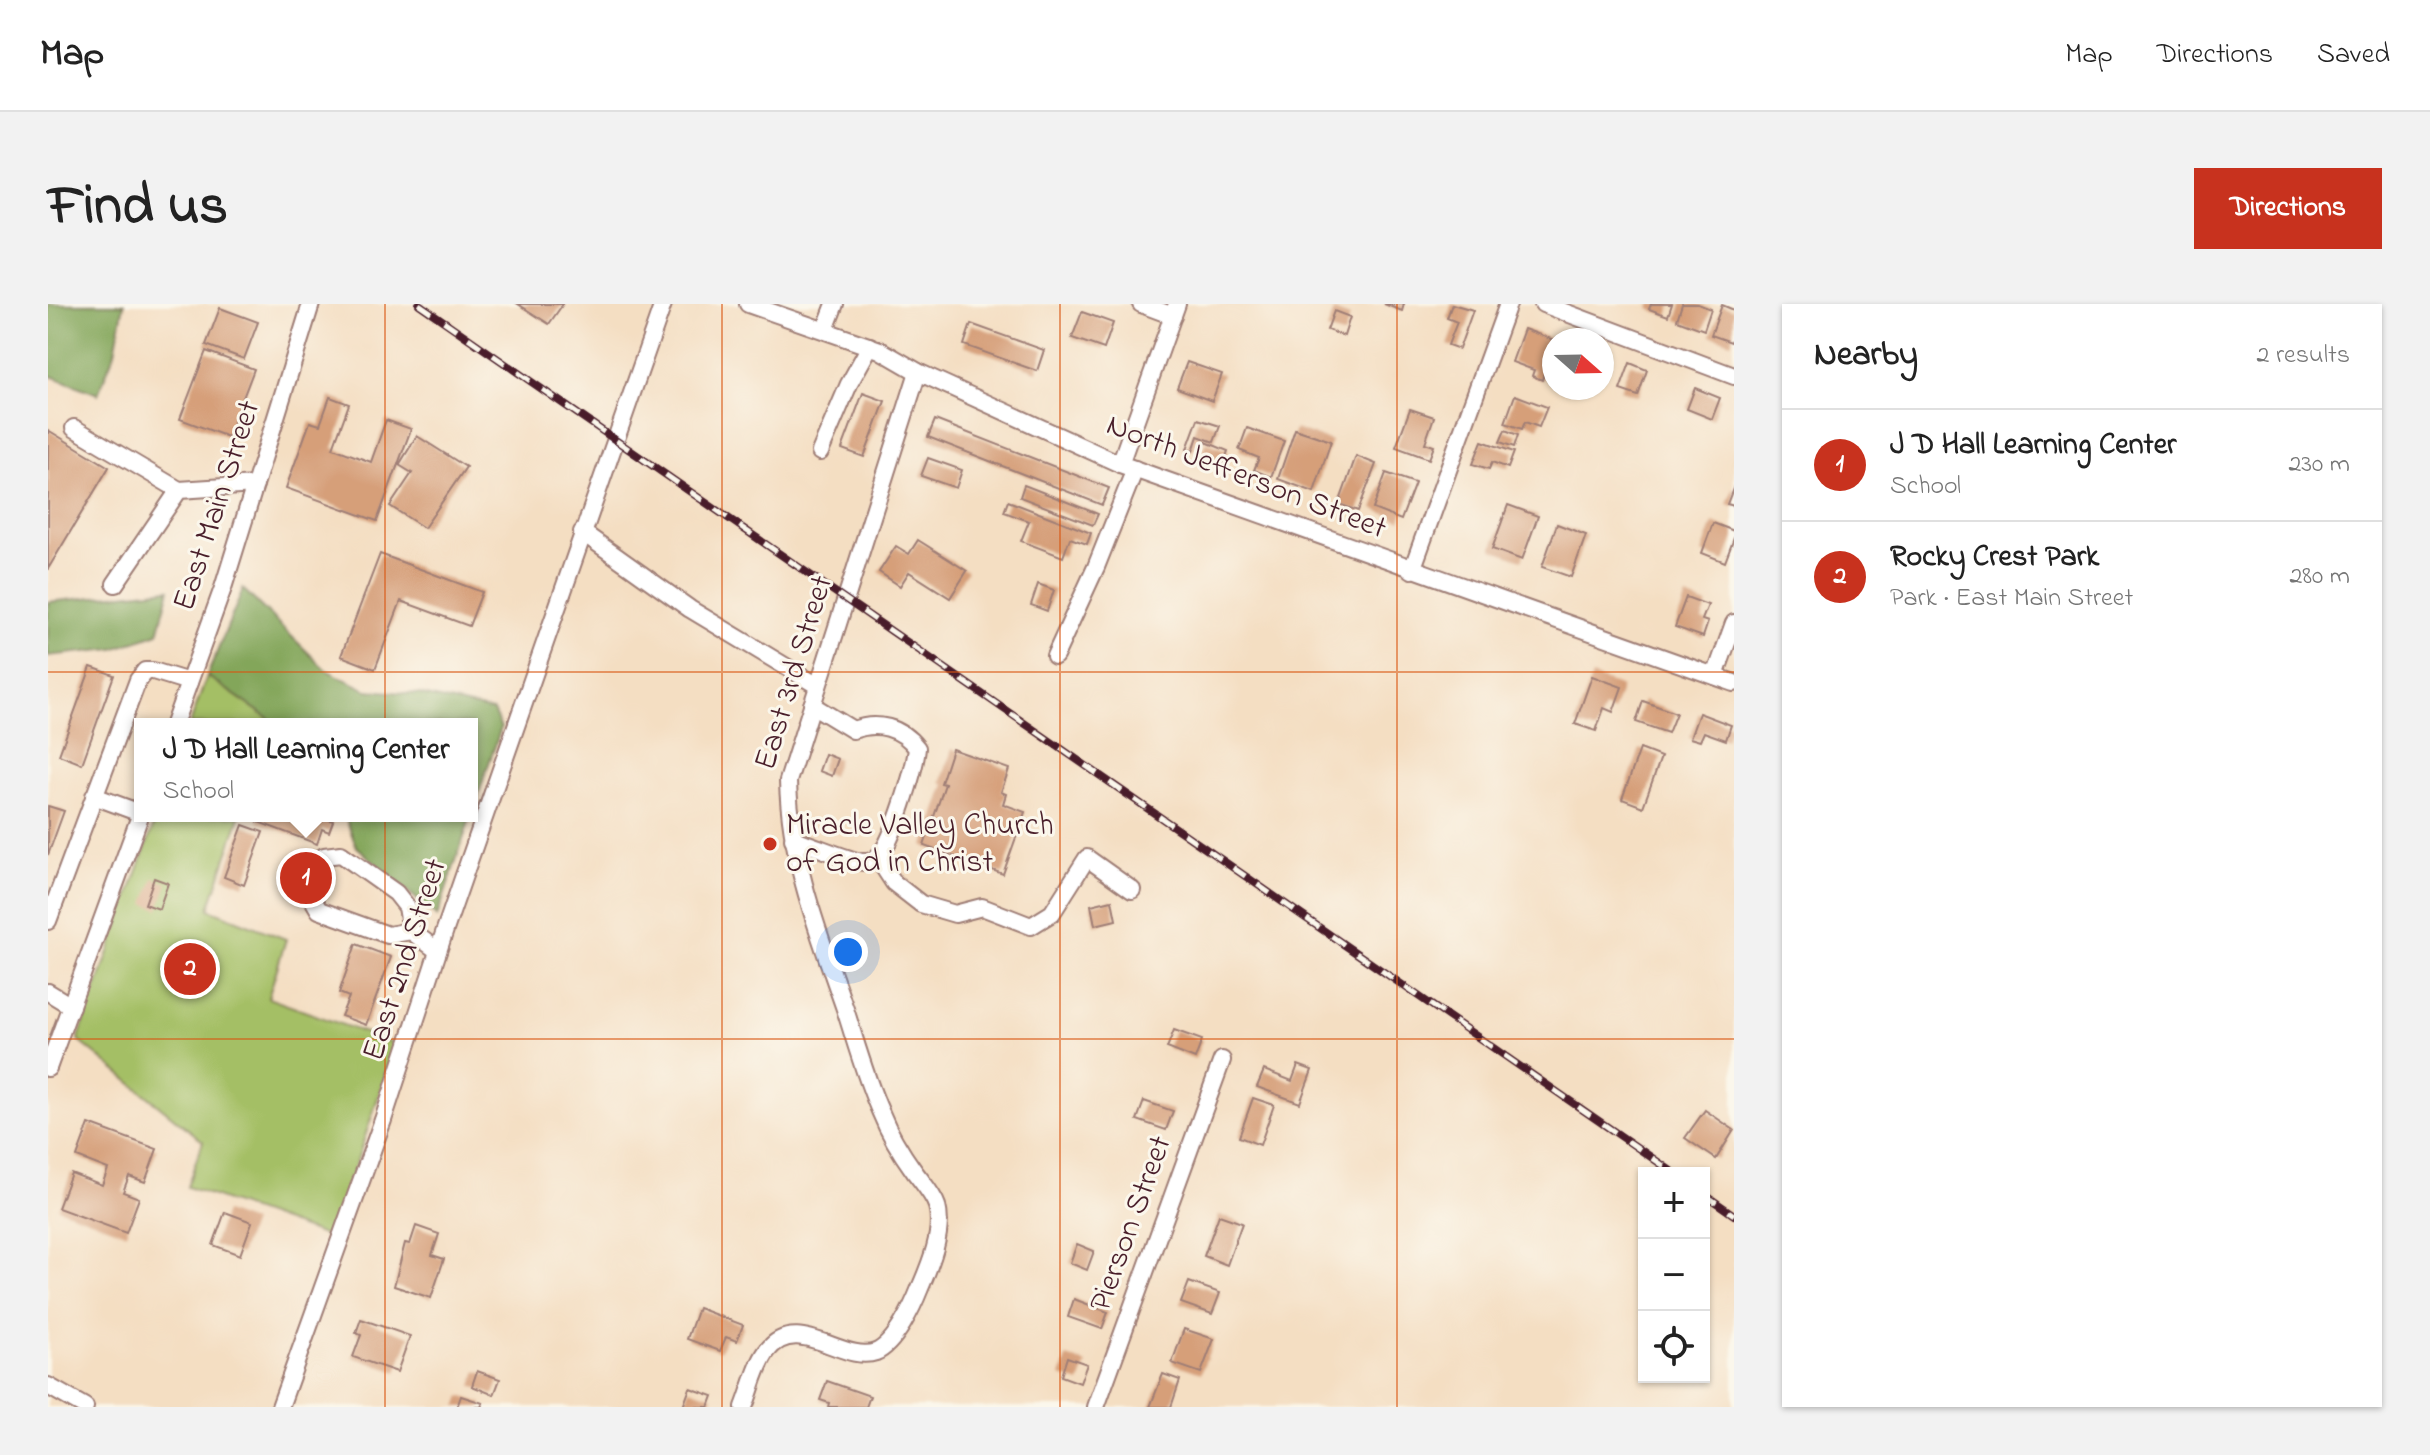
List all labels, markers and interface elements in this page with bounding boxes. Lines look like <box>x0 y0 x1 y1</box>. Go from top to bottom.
text: Map <box>40 27 104 83</box>
text: Map <box>2065 35 2113 76</box>
text: Directions <box>2157 35 2273 76</box>
text: Saved <box>2317 35 2390 76</box>
text: Find us <box>48 168 228 249</box>
button: Directions <box>2194 168 2382 249</box>
north arrow <box>1542 328 1614 400</box>
text: Nearby <box>1814 331 1918 381</box>
text: 2 results <box>2257 337 2350 375</box>
street label: East Main Street <box>162 395 274 617</box>
street label: North Jefferson Street <box>1099 403 1393 553</box>
text: J D Hall Learning Center <box>1890 424 2176 468</box>
text: 1 <box>1836 446 1844 484</box>
text: 230 m <box>2288 446 2350 484</box>
text: School <box>1890 468 1961 506</box>
text: Rocky Crest Park <box>1890 536 2099 580</box>
text: 2 <box>1834 558 1846 596</box>
text: 280 m <box>2289 558 2350 596</box>
street label: East 3rd Street <box>743 570 847 776</box>
text: Park · East Main Street <box>1890 580 2133 618</box>
popup <box>134 718 478 822</box>
text: J D Hall Learning Center <box>163 729 449 773</box>
text: School <box>163 773 234 811</box>
place label: Miracle Valley Church of God in Christ <box>786 803 1054 887</box>
marker: Miracle Valley Church of God in Christ <box>761 835 779 853</box>
pin: 1 <box>280 848 332 908</box>
street label: East 2nd Street <box>351 853 461 1067</box>
your location <box>828 932 868 972</box>
pin: 2 <box>164 939 216 999</box>
street label: Pierson Street <box>1078 1129 1186 1318</box>
map controls <box>1638 1167 1710 1383</box>
button: + <box>1638 1167 1710 1239</box>
button: − <box>1638 1239 1710 1311</box>
button: locate <box>1638 1311 1710 1383</box>

